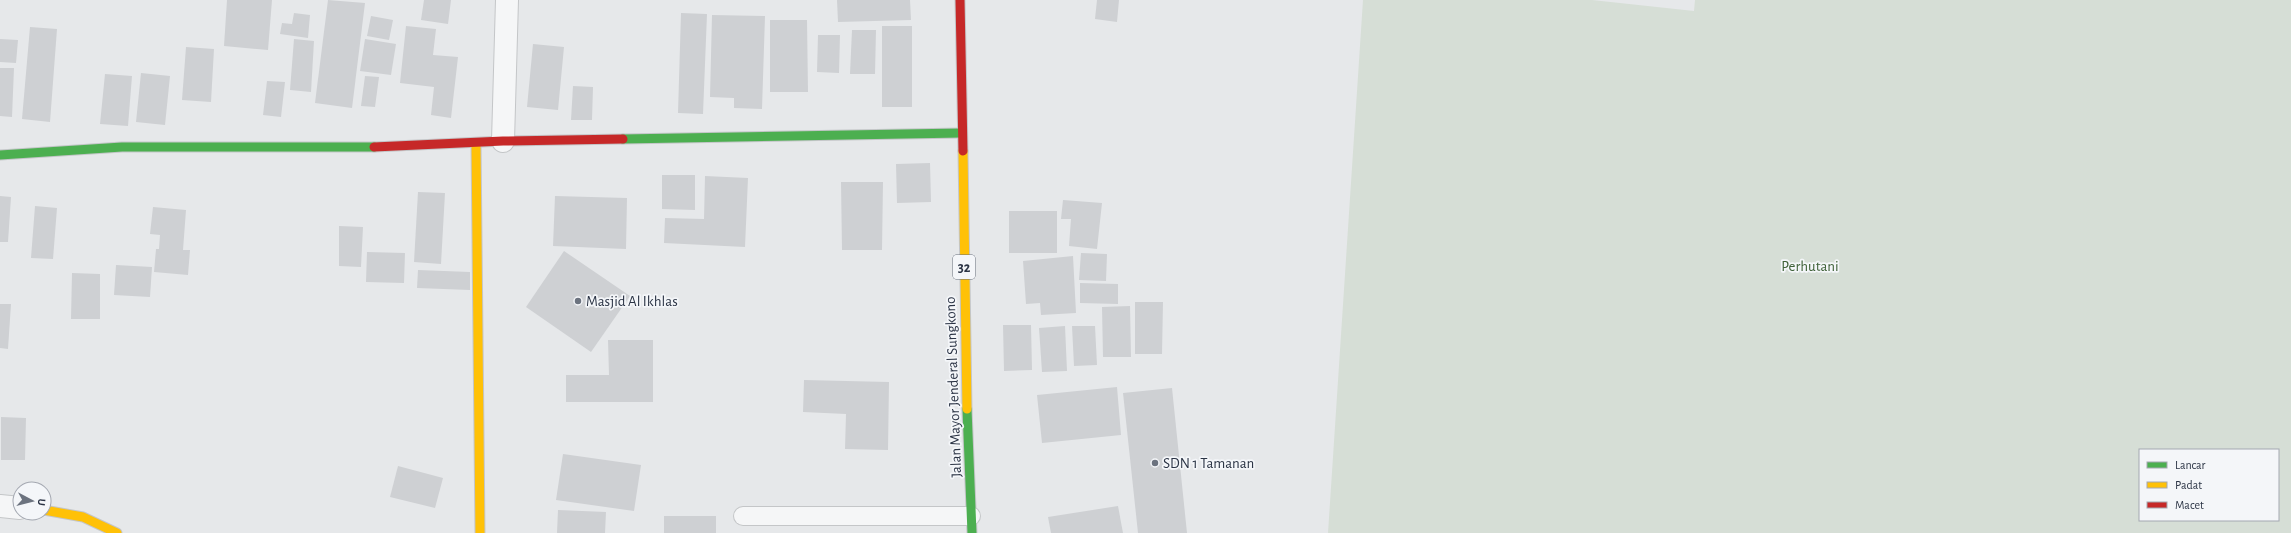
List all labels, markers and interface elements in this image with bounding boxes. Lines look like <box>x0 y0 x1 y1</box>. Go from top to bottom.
road number: 32 <box>953 255 975 279</box>
park label: Perhutani <box>1781 259 1839 274</box>
place label: Masjid Al Ikhlas <box>586 294 678 309</box>
marker: Masjid Al Ikhlas <box>573 296 583 306</box>
street label: Jalan Mayor Jenderal Sungkono <box>943 296 964 478</box>
legend <box>2139 449 2279 521</box>
place label: SDN 1 Tamanan <box>1163 456 1254 471</box>
marker: SDN 1 Tamanan <box>1150 458 1160 468</box>
text: Lancar <box>2175 459 2206 471</box>
text: Padat <box>2175 479 2202 491</box>
north arrow <box>12 481 52 521</box>
text: U <box>36 498 47 506</box>
text: Macet <box>2175 499 2204 511</box>

